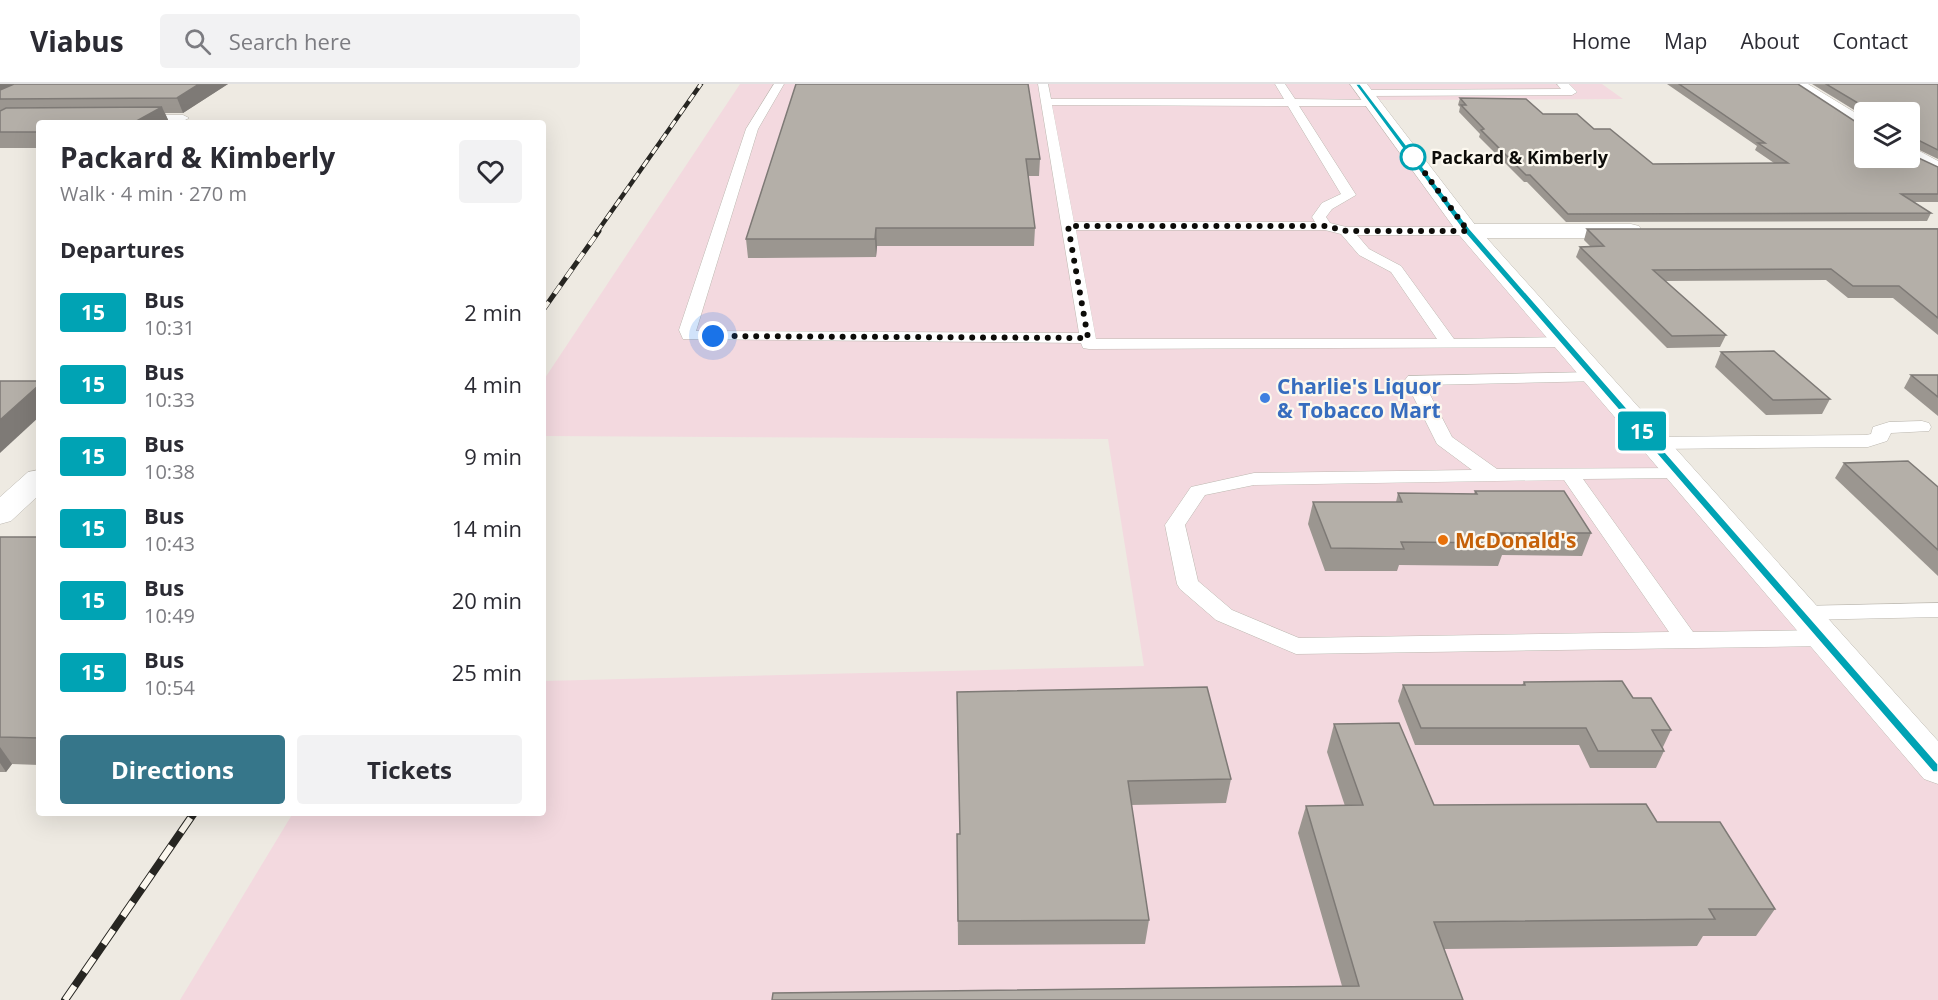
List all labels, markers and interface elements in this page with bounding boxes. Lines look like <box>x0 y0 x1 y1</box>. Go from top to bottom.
search box <box>160 14 580 68</box>
text: Viabus <box>30 22 124 60</box>
icon: search <box>181 25 214 58</box>
text: Search here <box>229 26 351 56</box>
text: Home <box>1572 27 1631 55</box>
text: Map <box>1664 27 1707 55</box>
text: About <box>1740 27 1800 55</box>
text: Contact <box>1833 27 1908 55</box>
map controls <box>1854 102 1920 168</box>
button: layers <box>1854 102 1920 168</box>
text: Packard & Kimberly <box>60 138 335 176</box>
button: heart <box>459 140 522 203</box>
marker: Packard & Kimberly <box>1400 144 1426 170</box>
place label: Packard & Kimberly <box>1431 145 1609 169</box>
text: Walk · 4 min · 270 m <box>60 180 247 207</box>
text: Departures <box>60 234 184 264</box>
text: Bus <box>144 284 184 314</box>
text: 2 min <box>464 297 522 327</box>
text: 15 <box>81 298 105 326</box>
text: 10:31 <box>144 314 195 341</box>
your location <box>698 321 728 351</box>
text: Bus <box>144 356 184 386</box>
text: 4 min <box>464 369 522 399</box>
text: 15 <box>81 370 105 398</box>
place label: Charlie's Liquor & Tobacco Mart <box>1277 372 1441 424</box>
text: 10:33 <box>144 386 195 413</box>
marker: Charlie's Liquor & Tobacco Mart <box>1258 391 1272 405</box>
line badge: 15 <box>1615 412 1669 450</box>
text: 15 <box>1630 417 1654 445</box>
text: Bus <box>144 428 184 458</box>
text: 9 min <box>464 441 522 471</box>
text: 15 <box>81 442 105 470</box>
text: 10:38 <box>144 458 195 485</box>
text: Bus <box>144 500 184 530</box>
text: 14 min <box>452 513 522 543</box>
text: 15 <box>81 514 105 542</box>
place label: McDonald's <box>1455 526 1576 554</box>
text: 10:43 <box>144 530 195 557</box>
marker: McDonald's <box>1436 533 1450 547</box>
text: Bus <box>144 572 184 602</box>
text: 20 min <box>452 585 522 615</box>
text: 15 <box>81 586 105 614</box>
text: 10:49 <box>144 602 195 629</box>
text: Bus <box>144 644 184 674</box>
text: 25 min <box>452 657 522 687</box>
text: 15 <box>81 658 105 686</box>
text: 10:54 <box>144 674 195 701</box>
button: Directions <box>60 735 285 804</box>
button: Tickets <box>297 735 522 804</box>

